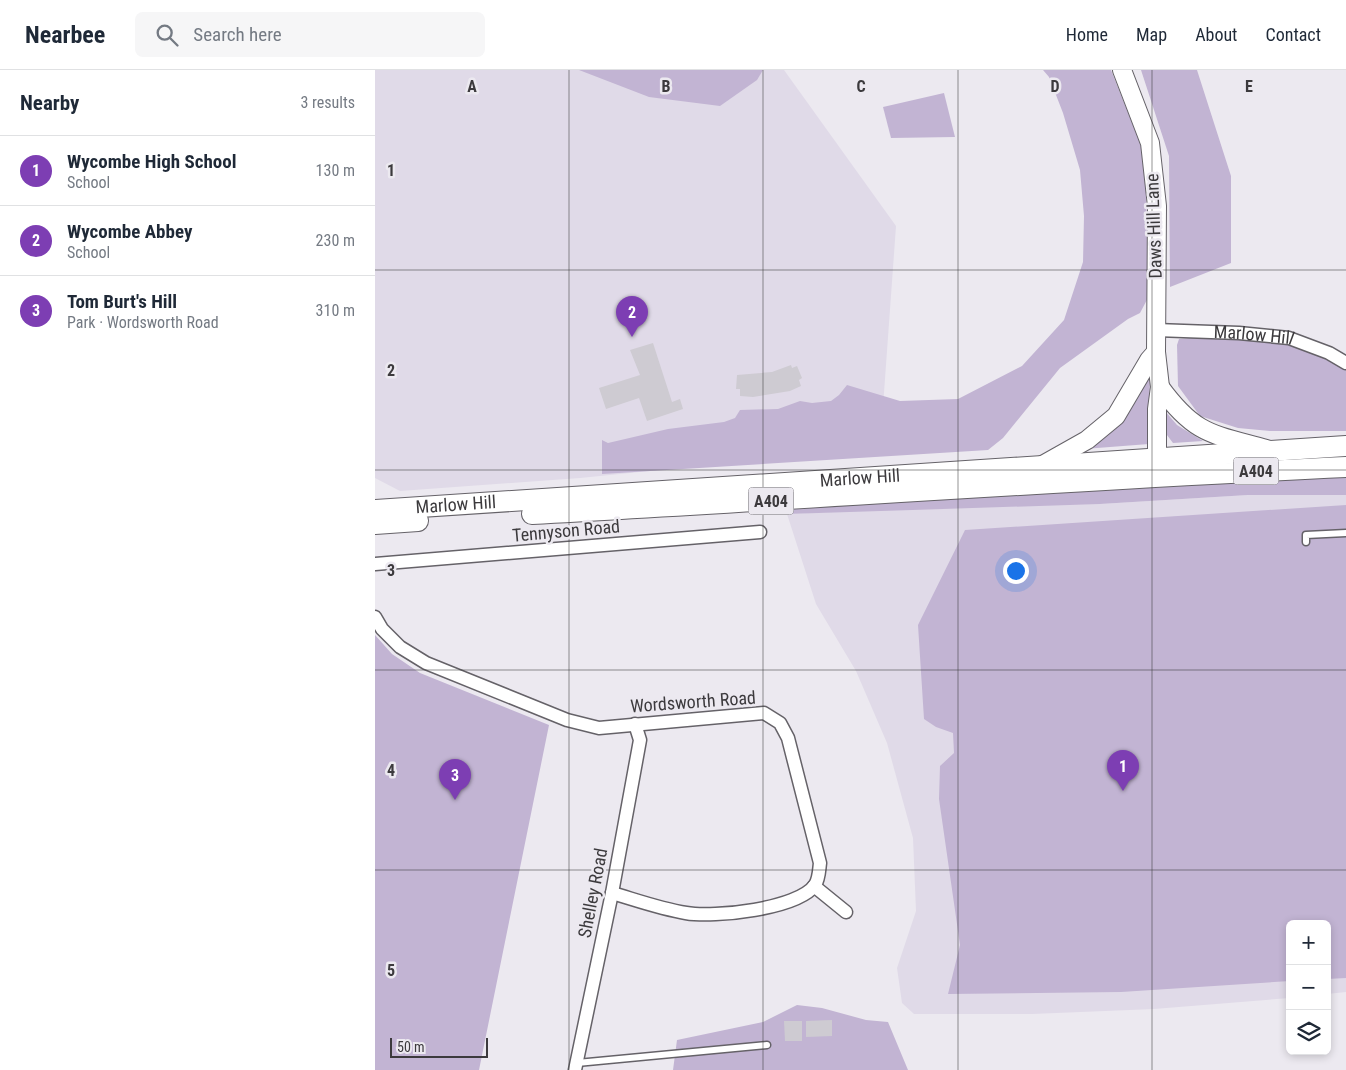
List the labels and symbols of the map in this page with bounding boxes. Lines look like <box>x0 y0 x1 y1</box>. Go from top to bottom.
text: A <box>467 77 477 96</box>
text: B <box>662 77 671 96</box>
text: C <box>856 77 866 96</box>
text: D <box>1050 77 1060 96</box>
text: E <box>1245 77 1253 96</box>
text: 1 <box>387 161 395 180</box>
street label: Daws Hill Lane <box>1141 173 1166 279</box>
pin: 2 <box>616 296 648 337</box>
street label: Marlow Hill <box>1213 321 1297 349</box>
text: 2 <box>387 361 395 380</box>
road number: A404 <box>1233 458 1279 484</box>
street label: Marlow Hill <box>819 464 901 491</box>
road number: A404 <box>749 488 793 514</box>
street label: Marlow Hill <box>415 491 497 517</box>
street label: Tennyson Road <box>511 515 621 546</box>
your location <box>1003 558 1029 584</box>
text: 3 <box>387 561 395 580</box>
street label: Wordsworth Road <box>629 687 756 716</box>
pin: 1 <box>1107 750 1139 791</box>
pin: 3 <box>439 759 471 800</box>
text: 4 <box>387 761 395 780</box>
street label: Shelley Road <box>574 846 611 939</box>
text: 5 <box>387 961 395 980</box>
scale bar <box>390 1035 487 1058</box>

